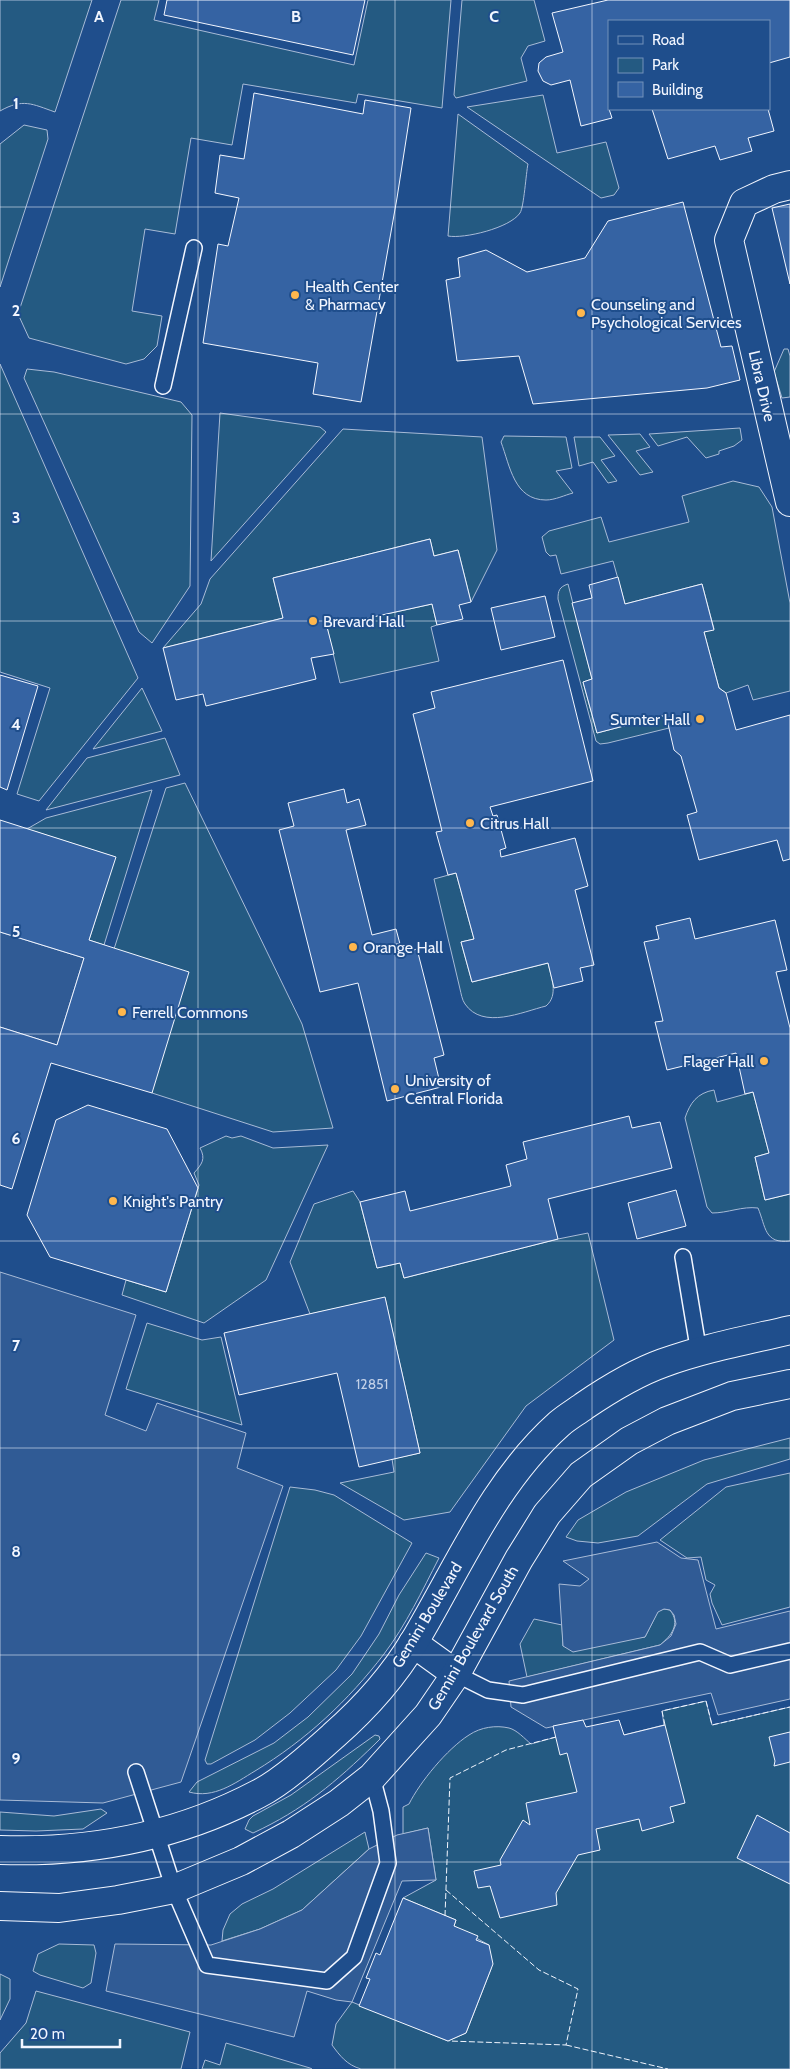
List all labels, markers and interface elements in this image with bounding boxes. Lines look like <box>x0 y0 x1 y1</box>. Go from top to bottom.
text: A <box>94 7 104 26</box>
text: B <box>291 7 301 26</box>
text: C <box>489 7 499 26</box>
legend <box>608 20 770 110</box>
text: Road <box>652 31 685 49</box>
text: Park <box>652 56 679 74</box>
text: Building <box>652 81 703 99</box>
text: 1 <box>13 94 19 113</box>
place label: Health Center & Pharmacy <box>305 277 399 314</box>
marker: Health Center & Pharmacy <box>289 289 301 301</box>
place label: Counseling and Psychological Services <box>591 295 742 332</box>
text: 2 <box>12 301 20 320</box>
marker: Counseling and Psychological Services <box>575 307 587 319</box>
street label: Libra Drive <box>745 349 779 423</box>
text: 3 <box>12 508 20 527</box>
place label: Brevard Hall <box>323 612 405 631</box>
marker: Brevard Hall <box>307 615 319 627</box>
place label: Sumter Hall <box>610 710 690 729</box>
marker: Sumter Hall <box>694 713 706 725</box>
text: 4 <box>11 715 21 734</box>
place label: Citrus Hall <box>480 814 549 833</box>
marker: Citrus Hall <box>464 817 476 829</box>
text: 5 <box>12 922 20 941</box>
place label: Orange Hall <box>363 938 443 957</box>
marker: Orange Hall <box>347 941 359 953</box>
place label: Ferrell Commons <box>132 1003 248 1022</box>
marker: Ferrell Commons <box>116 1006 128 1018</box>
place label: Flager Hall <box>683 1052 754 1071</box>
marker: Flager Hall <box>758 1055 770 1067</box>
place label: University of Central Florida <box>405 1071 503 1108</box>
marker: University of Central Florida <box>389 1083 401 1095</box>
text: 6 <box>12 1129 21 1148</box>
place label: Knight's Pantry <box>123 1192 223 1211</box>
marker: Knight's Pantry <box>107 1195 119 1207</box>
text: 7 <box>12 1336 21 1355</box>
house number: 12851 <box>356 1375 388 1393</box>
text: 8 <box>11 1542 21 1561</box>
street label: Gemini Boulevard <box>388 1559 466 1671</box>
street label: Gemini Boulevard South <box>424 1562 522 1714</box>
text: 9 <box>12 1749 21 1768</box>
scale bar <box>22 2016 120 2048</box>
text: 20 m <box>30 2025 65 2043</box>

